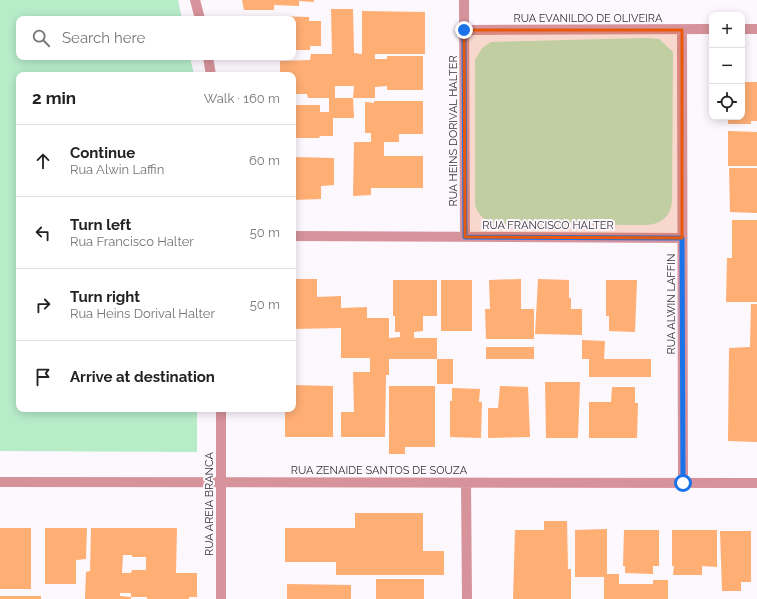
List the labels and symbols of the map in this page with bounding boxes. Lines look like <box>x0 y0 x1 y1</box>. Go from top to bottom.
street label: RUA EVANILDO DE OLIVEIRA <box>514 12 663 25</box>
route end <box>455 21 473 39</box>
street label: RUA HEINS DORIVAL HALTER <box>447 55 460 207</box>
street label: RUA FRANCISCO HALTER <box>482 219 614 232</box>
street label: RUA ALWIN LAFFIN <box>665 253 678 355</box>
street label: RUA AREIA BRANCA <box>203 451 216 556</box>
street label: RUA ZENAIDE SANTOS DE SOUZA <box>291 464 468 477</box>
route start <box>674 474 692 492</box>

